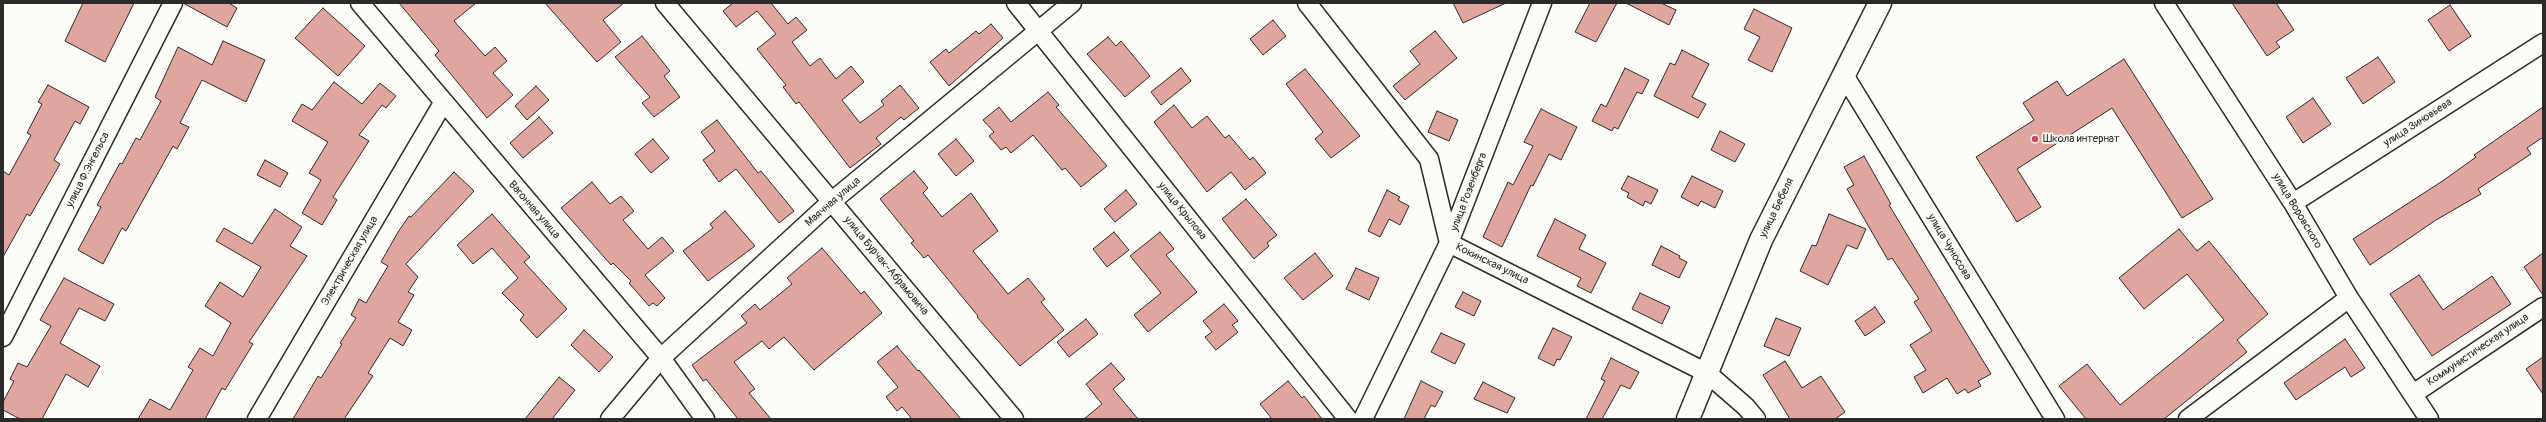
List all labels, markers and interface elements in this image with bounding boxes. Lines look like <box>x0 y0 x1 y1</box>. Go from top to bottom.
street label: улица Зиновьева <box>2381 96 2455 150</box>
street label: улица Ф.Энгельса <box>63 130 113 210</box>
place label: Школа интернат <box>2043 132 2119 146</box>
marker: Школа интернат <box>2030 134 2040 144</box>
street label: улица Розенберга <box>1448 151 1490 233</box>
street label: улица Воровского <box>2269 171 2325 251</box>
street label: Маячная улица <box>803 174 863 230</box>
street label: улица Бебеля <box>1757 176 1797 240</box>
street label: Вагонная улица <box>505 178 563 242</box>
street label: улица Крылова <box>1155 179 1209 243</box>
street label: улица Чуносова <box>1924 212 1974 282</box>
street label: Электрическая улица <box>319 214 381 308</box>
street label: улица Бурчак-Абрамовича <box>841 214 931 318</box>
street label: Кокинская улица <box>1453 241 1531 287</box>
street label: Коммунистическая улица <box>2425 311 2531 389</box>

